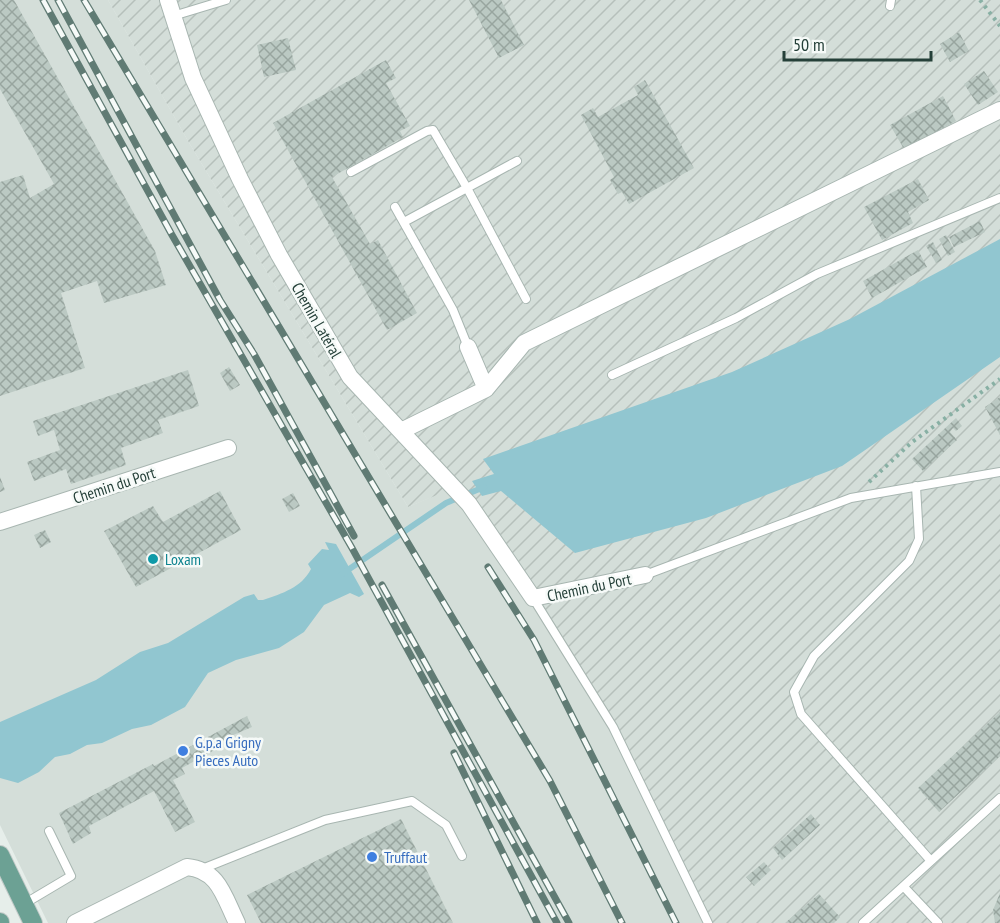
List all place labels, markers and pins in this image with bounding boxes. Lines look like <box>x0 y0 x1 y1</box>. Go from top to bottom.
place label: Loxam <box>165 549 201 569</box>
marker: Loxam <box>146 552 160 566</box>
place label: G.p.a Grigny Pieces Auto <box>195 732 261 770</box>
marker: G.p.a Grigny Pieces Auto <box>176 744 190 758</box>
place label: Truffaut <box>384 847 428 867</box>
marker: Truffaut <box>365 850 379 864</box>

